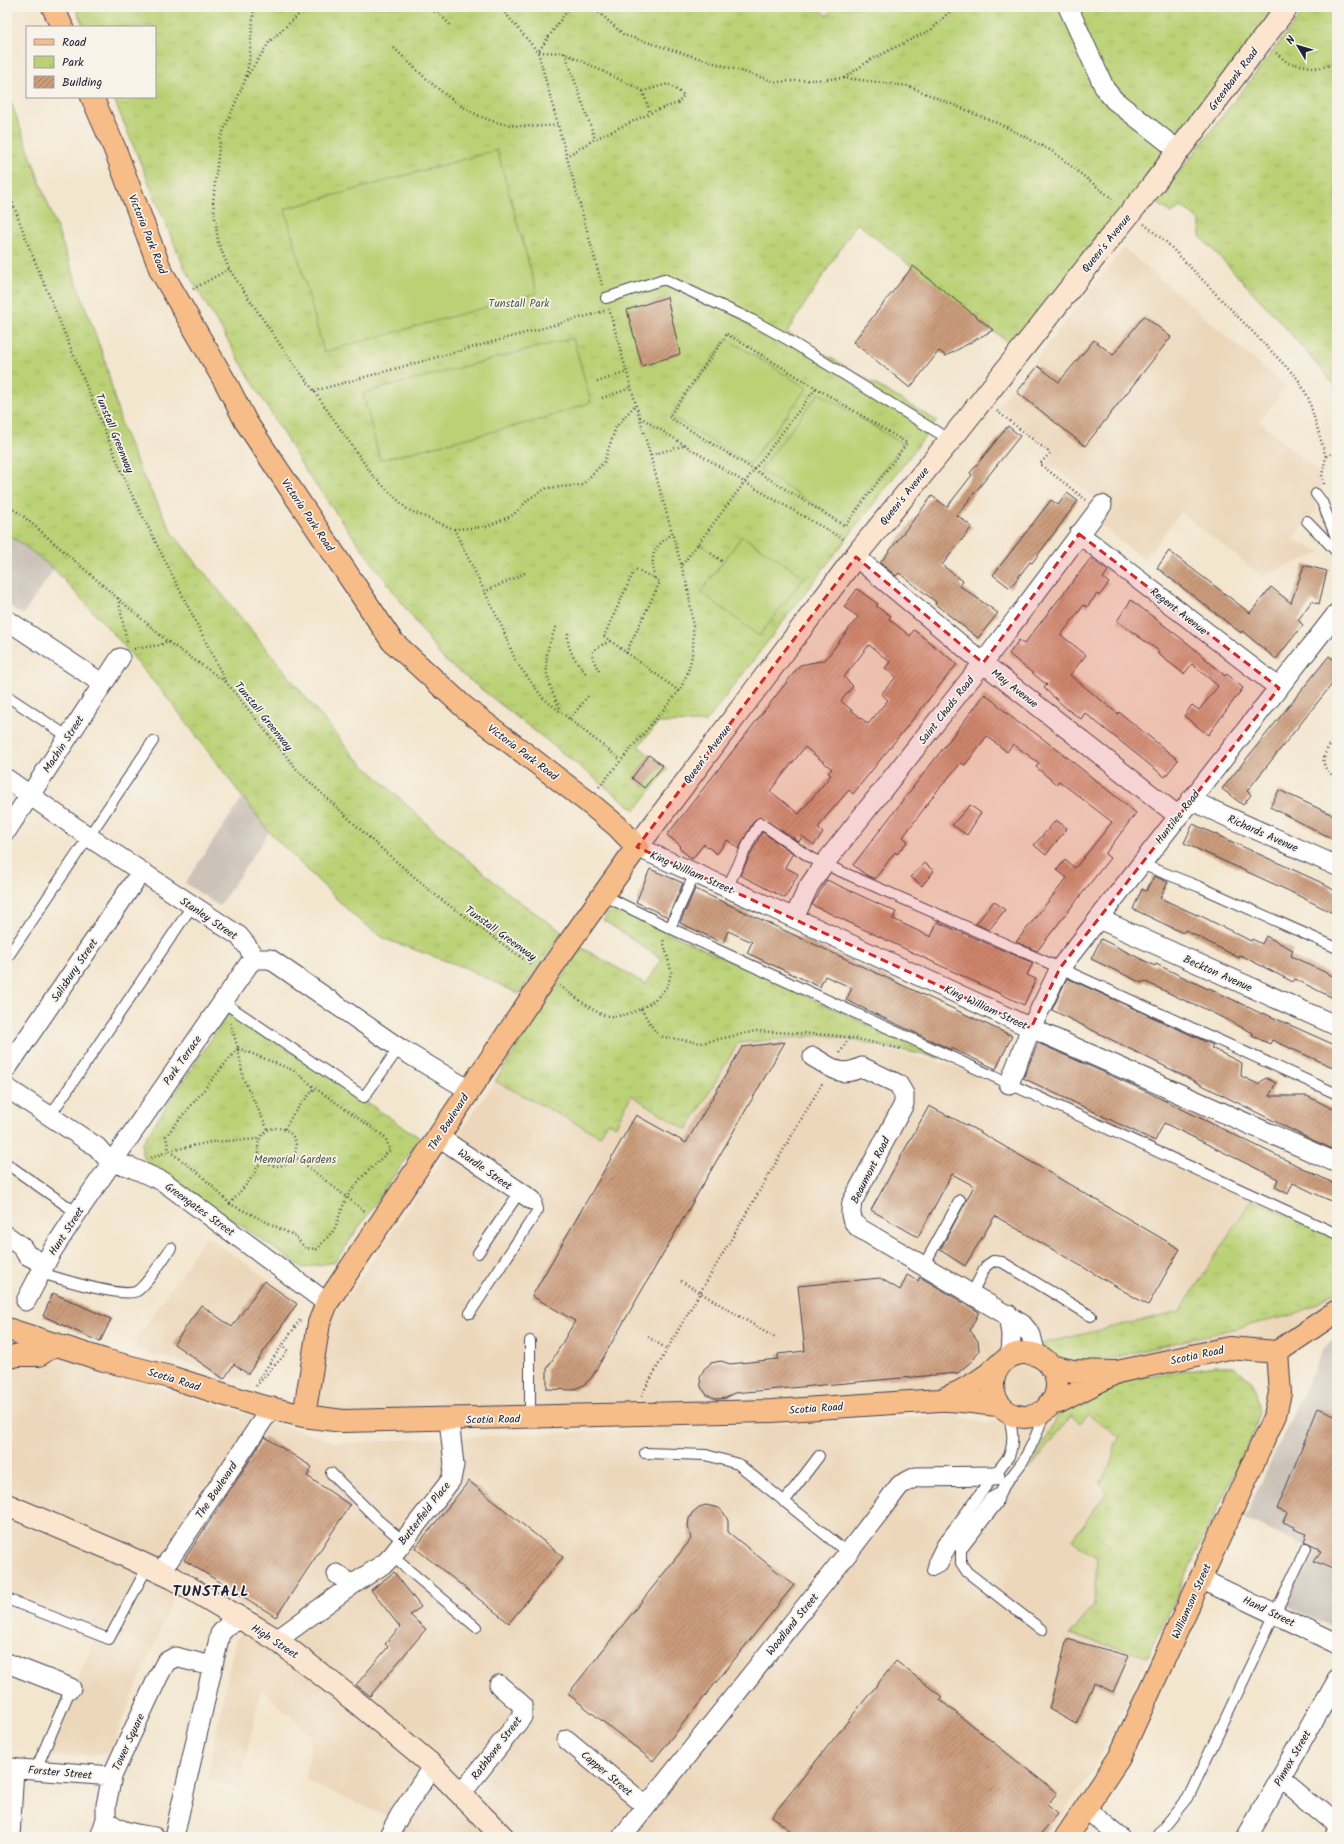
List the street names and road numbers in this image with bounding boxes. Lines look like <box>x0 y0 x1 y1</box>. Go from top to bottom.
street label: Greenbank Road <box>1204 44 1264 115</box>
street label: Victoria Park Road <box>123 192 171 278</box>
street label: Queen's Avenue <box>1077 210 1136 277</box>
street label: Tunstall Greenway <box>90 391 139 477</box>
street label: Queen's Avenue <box>875 463 934 530</box>
street label: Victoria Park Road <box>276 475 339 556</box>
street label: Regent Avenue <box>1146 584 1211 640</box>
street label: May Avenue <box>987 665 1042 713</box>
street label: Saint Chads Road <box>914 672 980 749</box>
street label: Tunstall Greenway <box>230 678 297 756</box>
street label: Machin Street <box>38 712 90 777</box>
street label: Victoria Park Road <box>483 720 562 786</box>
street label: Queen's Avenue <box>679 721 736 788</box>
street label: Huntilee Road <box>1151 786 1205 849</box>
street label: Richards Avenue <box>1224 810 1301 858</box>
street label: King William Street <box>647 846 737 900</box>
street label: Stanley Street <box>176 893 242 945</box>
street label: Tunstall Greenway <box>461 902 541 967</box>
street label: Salisbury Street <box>47 935 103 1006</box>
street label: Beckton Avenue <box>1180 951 1255 997</box>
street label: King William Street <box>941 981 1031 1035</box>
street label: Park Terrace <box>159 1032 207 1089</box>
street label: The Boulevard <box>424 1090 474 1155</box>
street label: Beaumont Road <box>846 1134 896 1207</box>
street label: Wardle Street <box>454 1144 516 1196</box>
street label: Greengates Street <box>161 1178 239 1242</box>
street label: Hunt Street <box>44 1203 90 1260</box>
street label: Scotia Road <box>1169 1341 1226 1370</box>
street label: Scotia Road <box>145 1363 203 1397</box>
street label: Scotia Road <box>788 1398 844 1420</box>
street label: Scotia Road <box>466 1411 521 1429</box>
street label: The Boulevard <box>191 1458 243 1523</box>
street label: Butterfield Place <box>394 1478 455 1549</box>
street label: Williamson Street <box>1167 1560 1217 1642</box>
street label: Woodland Street <box>762 1589 824 1660</box>
street label: Hand Street <box>1239 1591 1298 1633</box>
street label: High Street <box>247 1620 302 1664</box>
street label: Tower Square <box>108 1711 150 1774</box>
street label: Rathbone Street <box>467 1712 527 1784</box>
street label: Pinnox Street <box>1269 1726 1317 1790</box>
street label: Capper Street <box>576 1747 637 1801</box>
street label: Forster Street <box>27 1761 93 1785</box>

